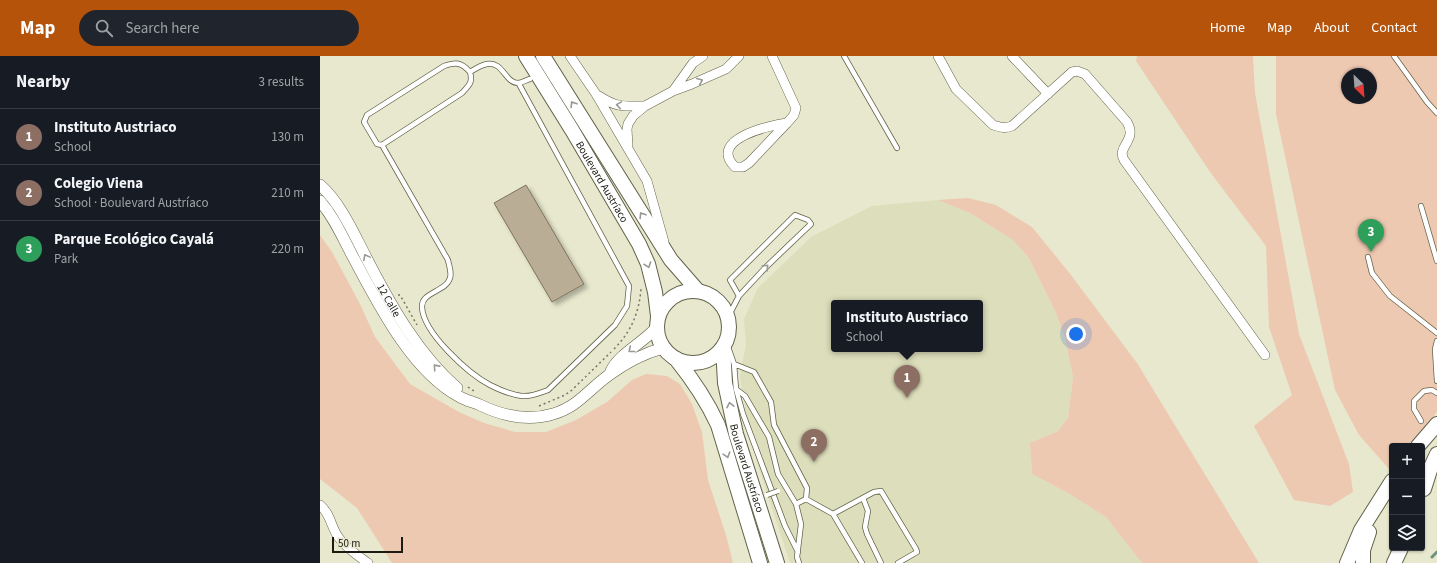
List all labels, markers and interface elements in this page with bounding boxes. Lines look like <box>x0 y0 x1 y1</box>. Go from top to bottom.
search box <box>79 10 359 46</box>
text: Map <box>20 15 55 42</box>
icon: search <box>93 17 115 39</box>
text: Search here <box>125 18 199 39</box>
text: Home <box>1210 18 1245 38</box>
text: Map <box>1267 18 1292 38</box>
text: About <box>1314 18 1349 38</box>
text: Contact <box>1371 18 1417 38</box>
north arrow <box>1341 68 1377 104</box>
text: Nearby <box>16 70 70 94</box>
text: 3 results <box>259 73 304 91</box>
one-way arrow <box>696 78 704 86</box>
one-way arrow <box>571 101 578 108</box>
one-way arrow <box>616 101 622 110</box>
text: Instituto Austriaco <box>54 117 177 138</box>
text: 1 <box>26 128 32 146</box>
text: 130 m <box>271 128 304 146</box>
text: School <box>54 138 91 156</box>
street label: Boulevard Austríaco <box>572 138 632 225</box>
text: Colegio Viena <box>54 173 143 194</box>
text: 2 <box>26 184 32 202</box>
text: 210 m <box>271 184 304 202</box>
text: School · Boulevard Austríaco <box>54 194 209 212</box>
one-way arrow <box>640 212 647 219</box>
pin: 3 <box>1358 219 1384 252</box>
text: Parque Ecológico Cayalá <box>54 229 214 250</box>
text: 3 <box>26 240 32 258</box>
text: 220 m <box>271 240 304 258</box>
text: Park <box>54 250 78 268</box>
one-way arrow <box>363 254 370 262</box>
one-way arrow <box>643 261 652 268</box>
one-way arrow <box>761 264 769 272</box>
street label: 12 Calle <box>373 281 405 320</box>
popup <box>831 300 983 352</box>
text: Instituto Austriaco <box>846 307 968 328</box>
your location <box>1066 324 1086 344</box>
text: School <box>846 328 883 346</box>
one-way arrow <box>629 346 636 353</box>
one-way arrow <box>433 364 440 372</box>
pin: 1 <box>894 365 920 398</box>
one-way arrow <box>726 402 734 408</box>
street label: Boulevard Austríaco <box>726 422 767 514</box>
pin: 2 <box>801 429 827 462</box>
map controls <box>1389 443 1425 551</box>
button: + <box>1389 443 1425 479</box>
one-way arrow <box>722 451 731 458</box>
button: − <box>1389 479 1425 515</box>
button: layers <box>1389 515 1425 551</box>
scale bar <box>332 535 403 554</box>
text: 50 m <box>338 536 360 551</box>

